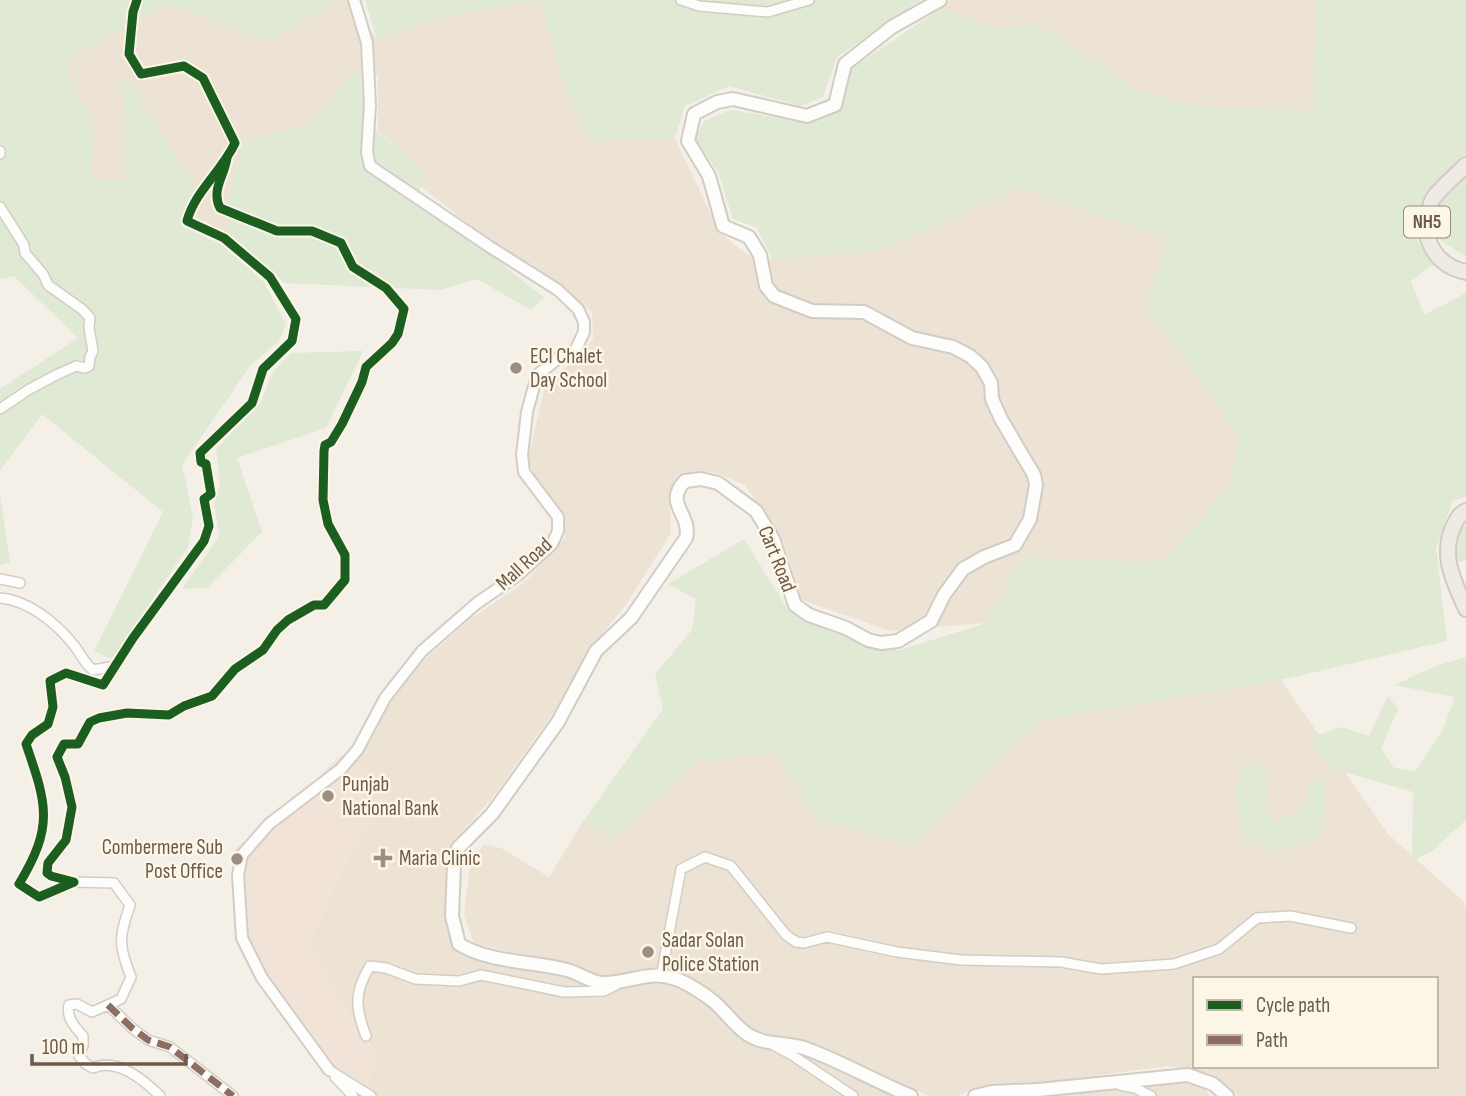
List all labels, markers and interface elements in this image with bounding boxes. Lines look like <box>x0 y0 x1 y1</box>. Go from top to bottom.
road number: NH5 <box>1404 206 1450 238</box>
place label: ECI Chalet Day School <box>530 344 607 393</box>
marker: ECI Chalet Day School <box>508 360 524 376</box>
street label: Cart Road <box>753 522 801 596</box>
street label: Mall Road <box>491 532 557 596</box>
place label: Punjab National Bank <box>342 772 439 821</box>
marker: Punjab National Bank <box>320 788 336 804</box>
place label: Combermere Sub Post Office <box>102 835 223 884</box>
place label: Maria Clinic <box>399 846 481 871</box>
marker: Maria Clinic <box>373 848 393 868</box>
marker: Combermere Sub Post Office <box>229 851 245 867</box>
place label: Sadar Solan Police Station <box>662 928 759 977</box>
marker: Sadar Solan Police Station <box>640 944 656 960</box>
legend <box>1193 977 1438 1068</box>
text: Cycle path <box>1256 993 1330 1018</box>
scale bar <box>32 1023 186 1066</box>
text: Path <box>1256 1028 1288 1053</box>
text: 100 m <box>42 1035 85 1060</box>

